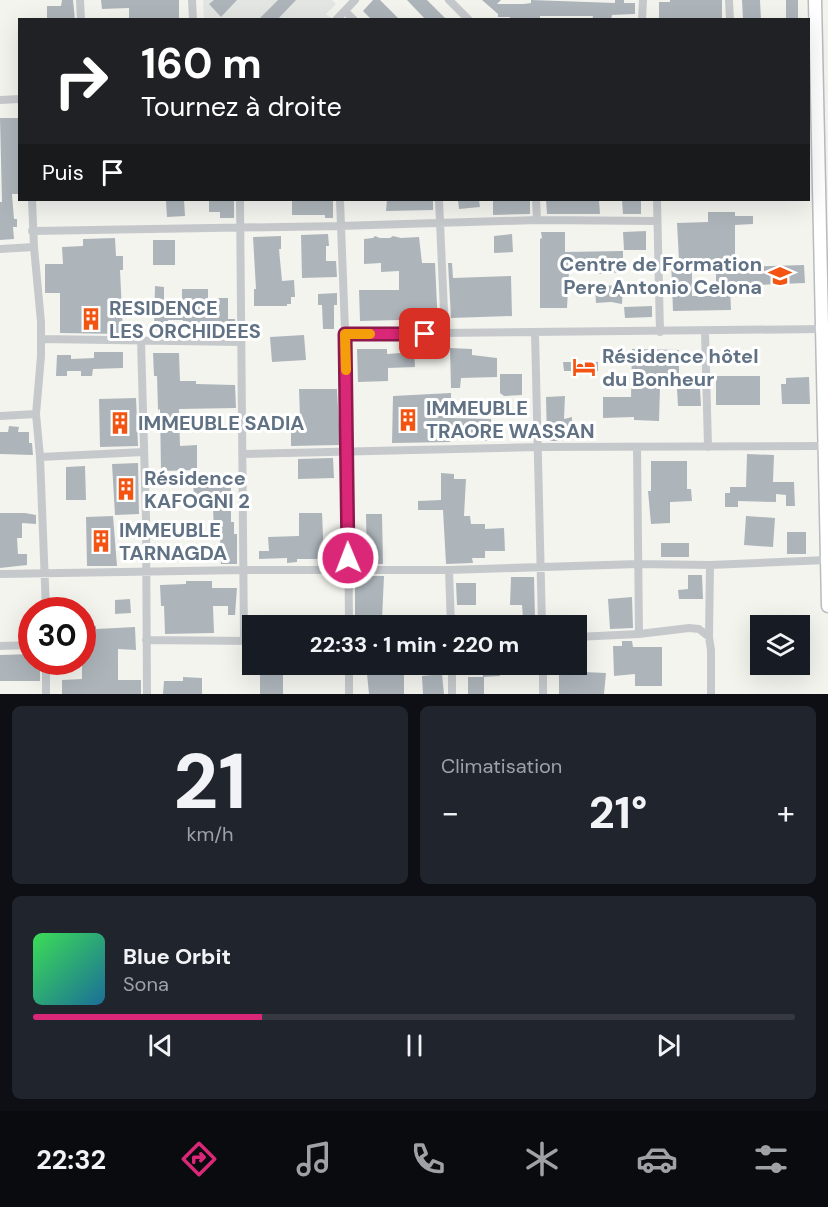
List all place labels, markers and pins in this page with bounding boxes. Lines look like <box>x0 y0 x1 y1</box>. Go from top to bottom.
place label: Centre de Formation Pere Antonio Celona <box>560 251 762 300</box>
school or university icon: Centre de Formation Pere Antonio Celona <box>767 263 793 289</box>
place label: RESIDENCE LES ORCHIDEES <box>109 295 261 344</box>
building icon: RESIDENCE LES ORCHIDEES <box>78 306 104 332</box>
pin <box>399 308 450 359</box>
place label: Résidence hôtel du Bonheur <box>602 343 758 392</box>
hotel icon: Résidence hôtel du Bonheur <box>571 354 597 380</box>
place label: IMMEUBLE TRAORE WASSAN <box>426 395 595 444</box>
building icon: IMMEUBLE TRAORE WASSAN <box>395 407 421 433</box>
building icon: IMMEUBLE SADIA <box>107 410 133 436</box>
place label: IMMEUBLE SADIA <box>138 410 305 436</box>
place label: Résidence KAFOGNI 2 <box>144 465 250 514</box>
building icon: Résidence KAFOGNI 2 <box>113 476 139 502</box>
place label: IMMEUBLE TARNAGDA <box>119 517 227 566</box>
building icon: IMMEUBLE TARNAGDA <box>88 528 114 554</box>

